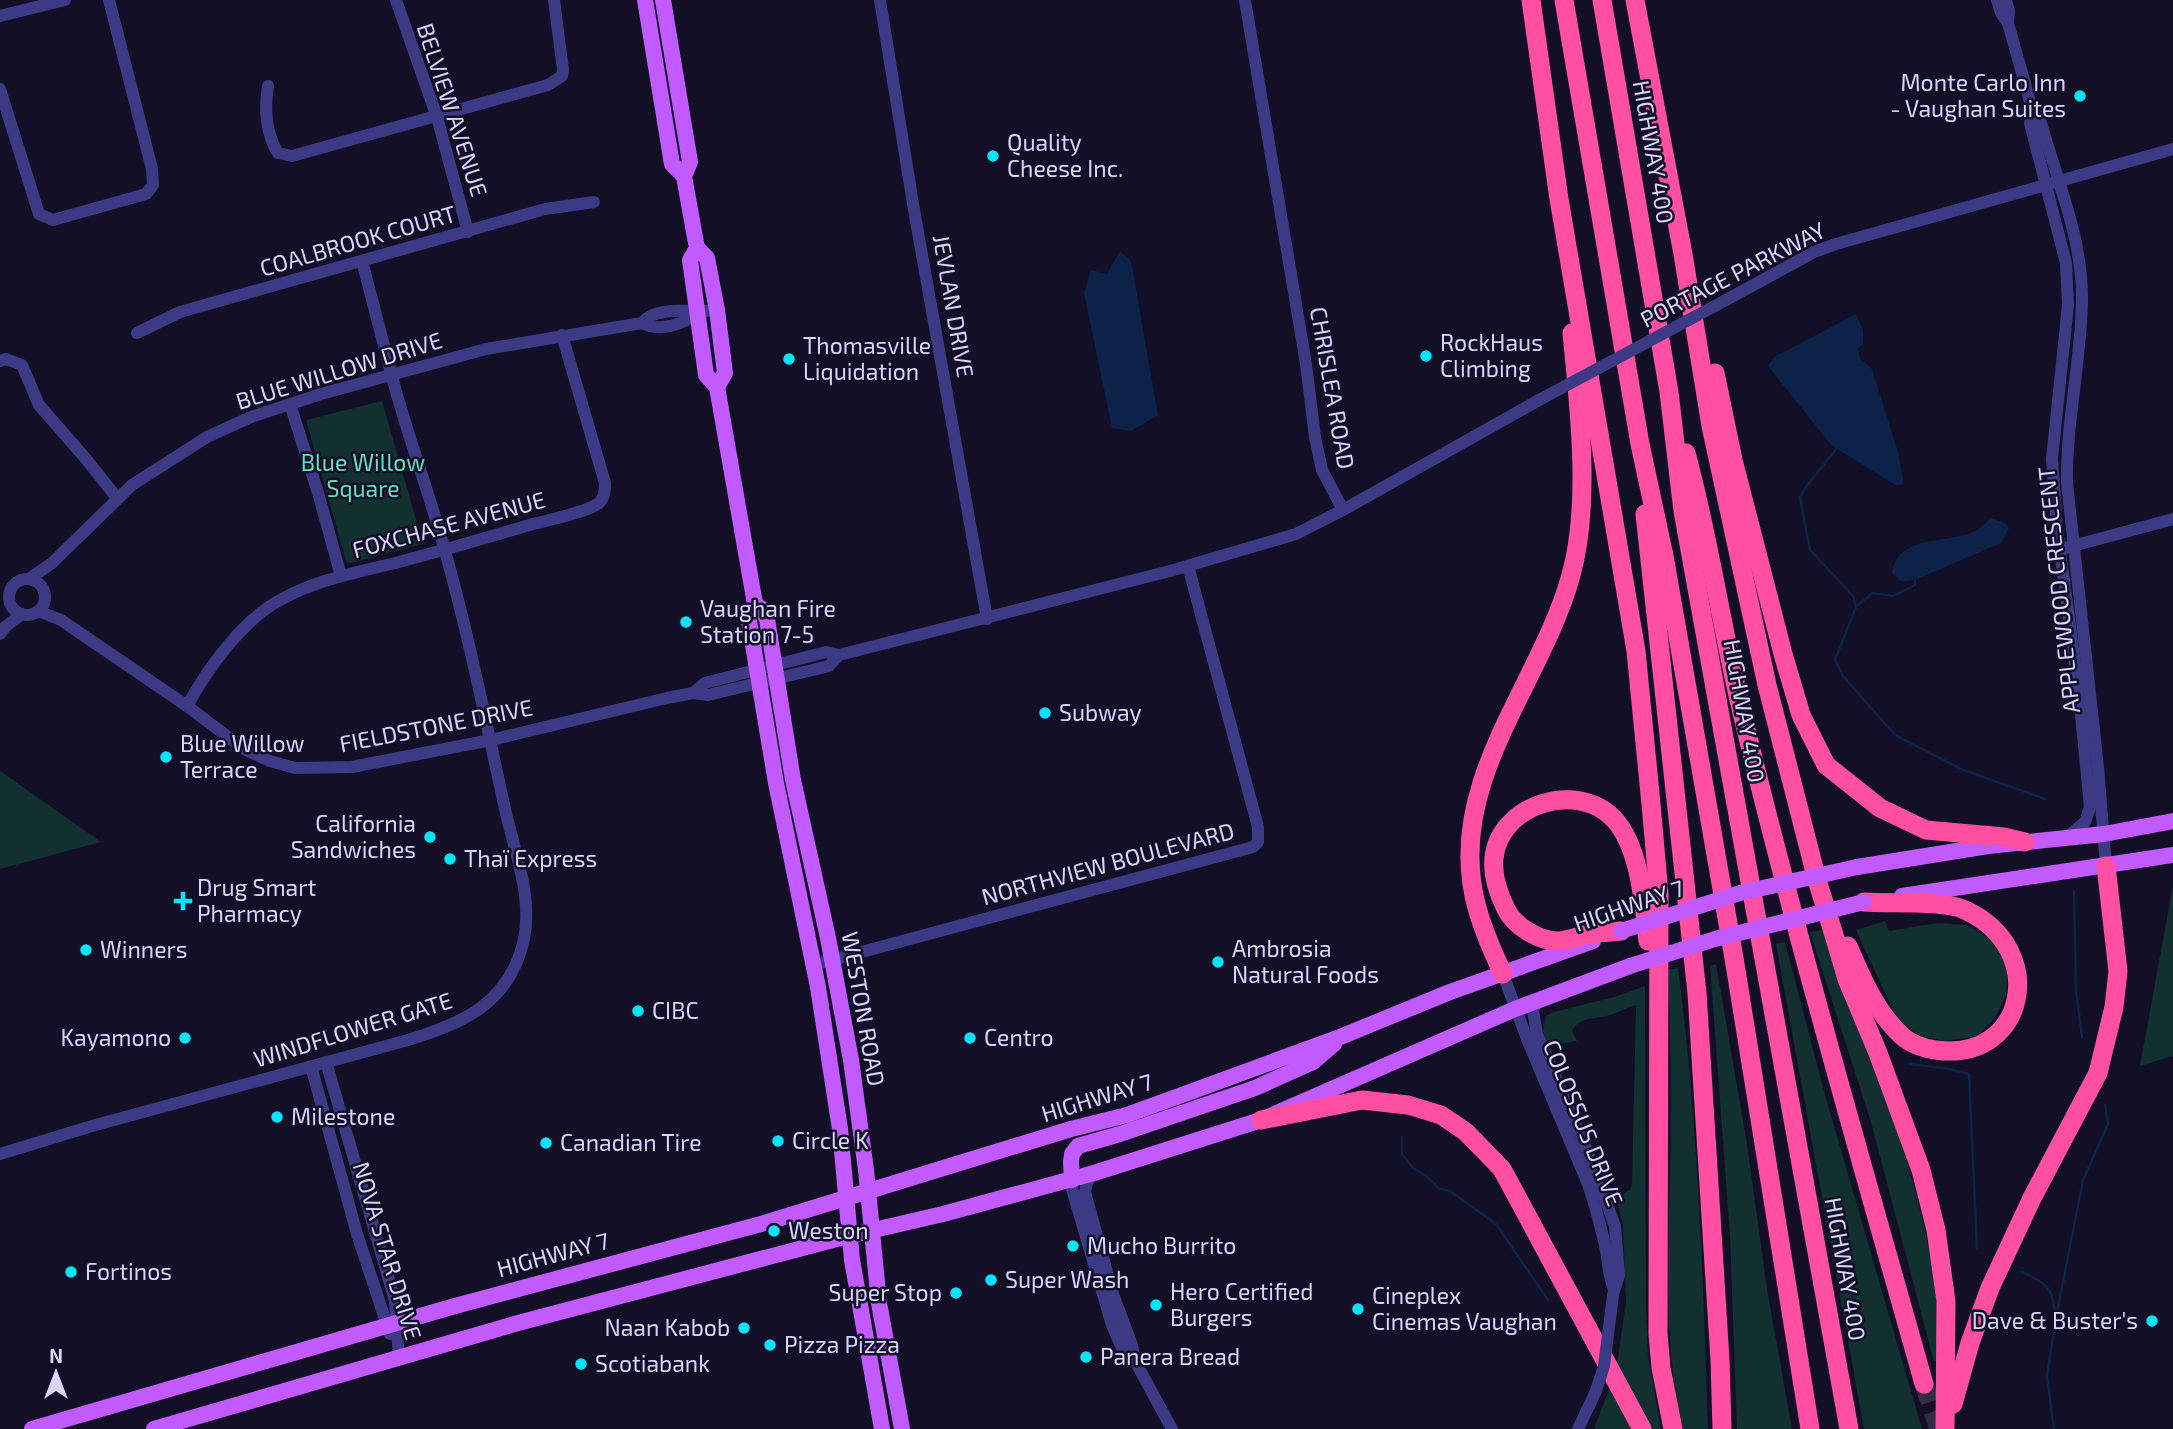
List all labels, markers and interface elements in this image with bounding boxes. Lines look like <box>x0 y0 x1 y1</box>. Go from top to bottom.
street label: BELVIEW AVENUE <box>412 19 494 200</box>
place label: Monte Carlo Inn - Vaughan Suites <box>1890 68 2066 122</box>
street label: HIGHWAY 400 <box>1628 78 1680 226</box>
marker: Monte Carlo Inn - Vaughan Suites <box>2072 88 2088 104</box>
place label: Quality Cheese Inc. <box>1007 128 1123 182</box>
marker: Quality Cheese Inc. <box>985 148 1001 164</box>
street label: COALBROOK COURT <box>256 199 459 281</box>
street label: PORTAGE PARKWAY <box>1635 215 1830 333</box>
street label: JEVLAN DRIVE <box>928 232 980 379</box>
street label: CHRISLEA ROAD <box>1305 305 1361 471</box>
street label: BLUE WILLOW DRIVE <box>232 325 445 415</box>
place label: RockHaus Climbing <box>1440 328 1543 382</box>
place label: Thomasville Liquidation <box>803 331 931 385</box>
marker: RockHaus Climbing <box>1418 348 1434 364</box>
marker: Thomasville Liquidation <box>781 351 797 367</box>
park label: Blue Willow Square <box>301 448 425 502</box>
street label: APPLEWOOD CRESCENT <box>2031 465 2085 715</box>
street label: FOXCHASE AVENUE <box>349 485 548 563</box>
place label: Vaughan Fire Station 7-5 <box>700 594 836 648</box>
marker: Vaughan Fire Station 7-5 <box>678 614 694 630</box>
street label: HIGHWAY 400 <box>1719 637 1771 785</box>
street label: FIELDSTONE DRIVE <box>337 693 535 757</box>
place label: Subway <box>1059 698 1142 726</box>
marker: Subway <box>1037 705 1053 721</box>
place label: Blue Willow Terrace <box>180 729 305 783</box>
marker: Blue Willow Terrace <box>158 749 174 765</box>
place label: California Sandwiches <box>291 809 416 863</box>
street label: NORTHVIEW BOULEVARD <box>978 816 1237 910</box>
marker: California Sandwiches <box>422 829 438 845</box>
place label: Thaï Express <box>464 844 597 872</box>
marker: Thaï Express <box>442 851 458 867</box>
place label: Drug Smart Pharmacy <box>197 873 316 927</box>
street label: HIGHWAY 7 <box>1570 873 1688 937</box>
marker: Drug Smart Pharmacy <box>175 893 191 909</box>
street label: WESTON ROAD <box>837 929 891 1088</box>
place label: Ambrosia Natural Foods <box>1232 934 1379 988</box>
place label: Winners <box>100 935 188 963</box>
marker: Winners <box>78 942 94 958</box>
marker: Ambrosia Natural Foods <box>1210 954 1226 970</box>
street label: WINDFLOWER GATE <box>250 986 455 1073</box>
place label: CIBC <box>652 996 699 1024</box>
marker: CIBC <box>630 1003 646 1019</box>
place label: Kayamono <box>60 1023 171 1051</box>
place label: Centro <box>984 1023 1054 1051</box>
marker: Kayamono <box>177 1030 193 1046</box>
marker: Centro <box>962 1030 978 1046</box>
street label: COLOSSUS DRIVE <box>1538 1036 1630 1210</box>
street label: HIGHWAY 7 <box>1038 1067 1156 1127</box>
place label: Milestone <box>291 1102 395 1130</box>
marker: Milestone <box>269 1109 285 1125</box>
place label: Circle K <box>792 1126 869 1154</box>
place label: Canadian Tire <box>560 1128 702 1156</box>
marker: Circle K <box>770 1133 786 1149</box>
marker: Canadian Tire <box>538 1135 554 1151</box>
street label: NOVA STAR DRIVE <box>348 1158 428 1343</box>
street label: HIGHWAY 400 <box>1820 1195 1872 1343</box>
place label: Weston <box>788 1216 869 1244</box>
marker: Weston <box>766 1223 782 1239</box>
street label: HIGHWAY 7 <box>494 1226 612 1282</box>
place label: Mucho Burrito <box>1087 1231 1236 1259</box>
marker: Mucho Burrito <box>1065 1238 1081 1254</box>
place label: Fortinos <box>85 1257 172 1285</box>
marker: Fortinos <box>63 1264 79 1280</box>
place label: Super Wash <box>1005 1265 1129 1293</box>
marker: Super Wash <box>983 1272 999 1288</box>
place label: Hero Certified Burgers <box>1170 1277 1313 1331</box>
place label: Super Stop <box>828 1278 942 1306</box>
place label: Cineplex Cinemas Vaughan <box>1372 1281 1557 1335</box>
marker: Super Stop <box>948 1285 964 1301</box>
marker: Hero Certified Burgers <box>1148 1297 1164 1313</box>
marker: Cineplex Cinemas Vaughan <box>1350 1301 1366 1317</box>
place label: Dave & Buster's <box>1972 1306 2138 1334</box>
place label: Naan Kabob <box>605 1313 730 1341</box>
marker: Dave & Buster's <box>2144 1313 2160 1329</box>
marker: Naan Kabob <box>736 1320 752 1336</box>
place label: Pizza Pizza <box>784 1330 900 1358</box>
marker: Pizza Pizza <box>762 1337 778 1353</box>
north arrow <box>21 1338 91 1408</box>
place label: Panera Bread <box>1100 1342 1240 1370</box>
text: N <box>49 1344 63 1367</box>
place label: Scotiabank <box>595 1349 710 1377</box>
marker: Panera Bread <box>1078 1349 1094 1365</box>
marker: Scotiabank <box>573 1356 589 1372</box>

